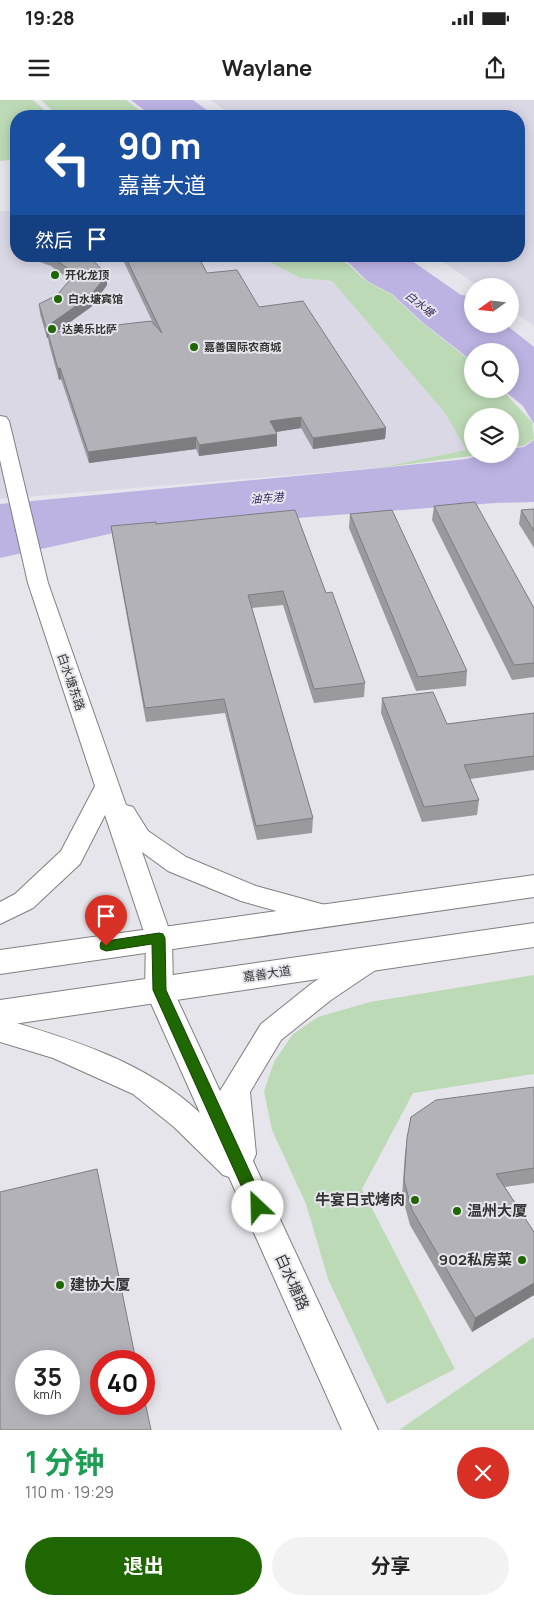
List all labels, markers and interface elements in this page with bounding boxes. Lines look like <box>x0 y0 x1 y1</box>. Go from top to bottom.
text: 19:28 <box>25 5 75 31</box>
text: Waylane <box>222 53 312 83</box>
icon: menu <box>25 54 53 82</box>
icon: share <box>481 54 509 82</box>
text: 90 m <box>118 122 201 170</box>
icon: left <box>35 130 100 195</box>
text: 嘉善大道 <box>118 170 206 200</box>
icon: arrive <box>83 225 111 253</box>
text: 然后 <box>35 227 73 253</box>
place label: 开化龙顶 <box>65 267 109 282</box>
marker: 开化龙顶 <box>49 269 61 281</box>
north arrow <box>464 278 519 332</box>
map controls <box>464 278 519 463</box>
water label: 白水塘 <box>403 288 440 321</box>
place label: 白水塘宾馆 <box>68 291 123 306</box>
marker: 白水塘宾馆 <box>52 293 64 305</box>
place label: 达美乐比萨 <box>62 321 117 336</box>
marker: 达美乐比萨 <box>46 323 58 335</box>
place label: 嘉善国际农商城 <box>204 339 282 354</box>
marker: 嘉善国际农商城 <box>188 341 200 353</box>
button: search <box>464 343 519 398</box>
button: layers <box>464 408 519 463</box>
water label: 油车港 <box>250 489 286 506</box>
street label: 白水塘东路 <box>54 651 89 713</box>
pin <box>85 895 127 946</box>
icon: arrive <box>92 902 120 930</box>
street label: 嘉善大道 <box>242 962 292 985</box>
position arrow <box>231 1180 283 1232</box>
place label: 牛宴日式烤肉 <box>315 1189 405 1210</box>
marker: 牛宴日式烤肉 <box>409 1194 421 1206</box>
place label: 温州大厦 <box>467 1200 527 1221</box>
marker: 温州大厦 <box>451 1205 463 1217</box>
place label: 902私房菜 <box>439 1249 512 1270</box>
street label: 白水塘路 <box>271 1250 314 1313</box>
marker: 902私房菜 <box>516 1254 528 1266</box>
place label: 建协大厦 <box>70 1274 130 1295</box>
marker: 建协大厦 <box>54 1279 66 1291</box>
speed limit sign: 40 <box>90 1350 155 1415</box>
text: 35 <box>33 1359 62 1394</box>
text: km/h <box>34 1386 61 1403</box>
text: 1 分钟 <box>25 1441 104 1482</box>
button: close <box>457 1447 509 1499</box>
text: 110 m · 19:29 <box>25 1481 114 1503</box>
button: 退出 <box>25 1537 262 1595</box>
button: 分享 <box>272 1537 509 1595</box>

